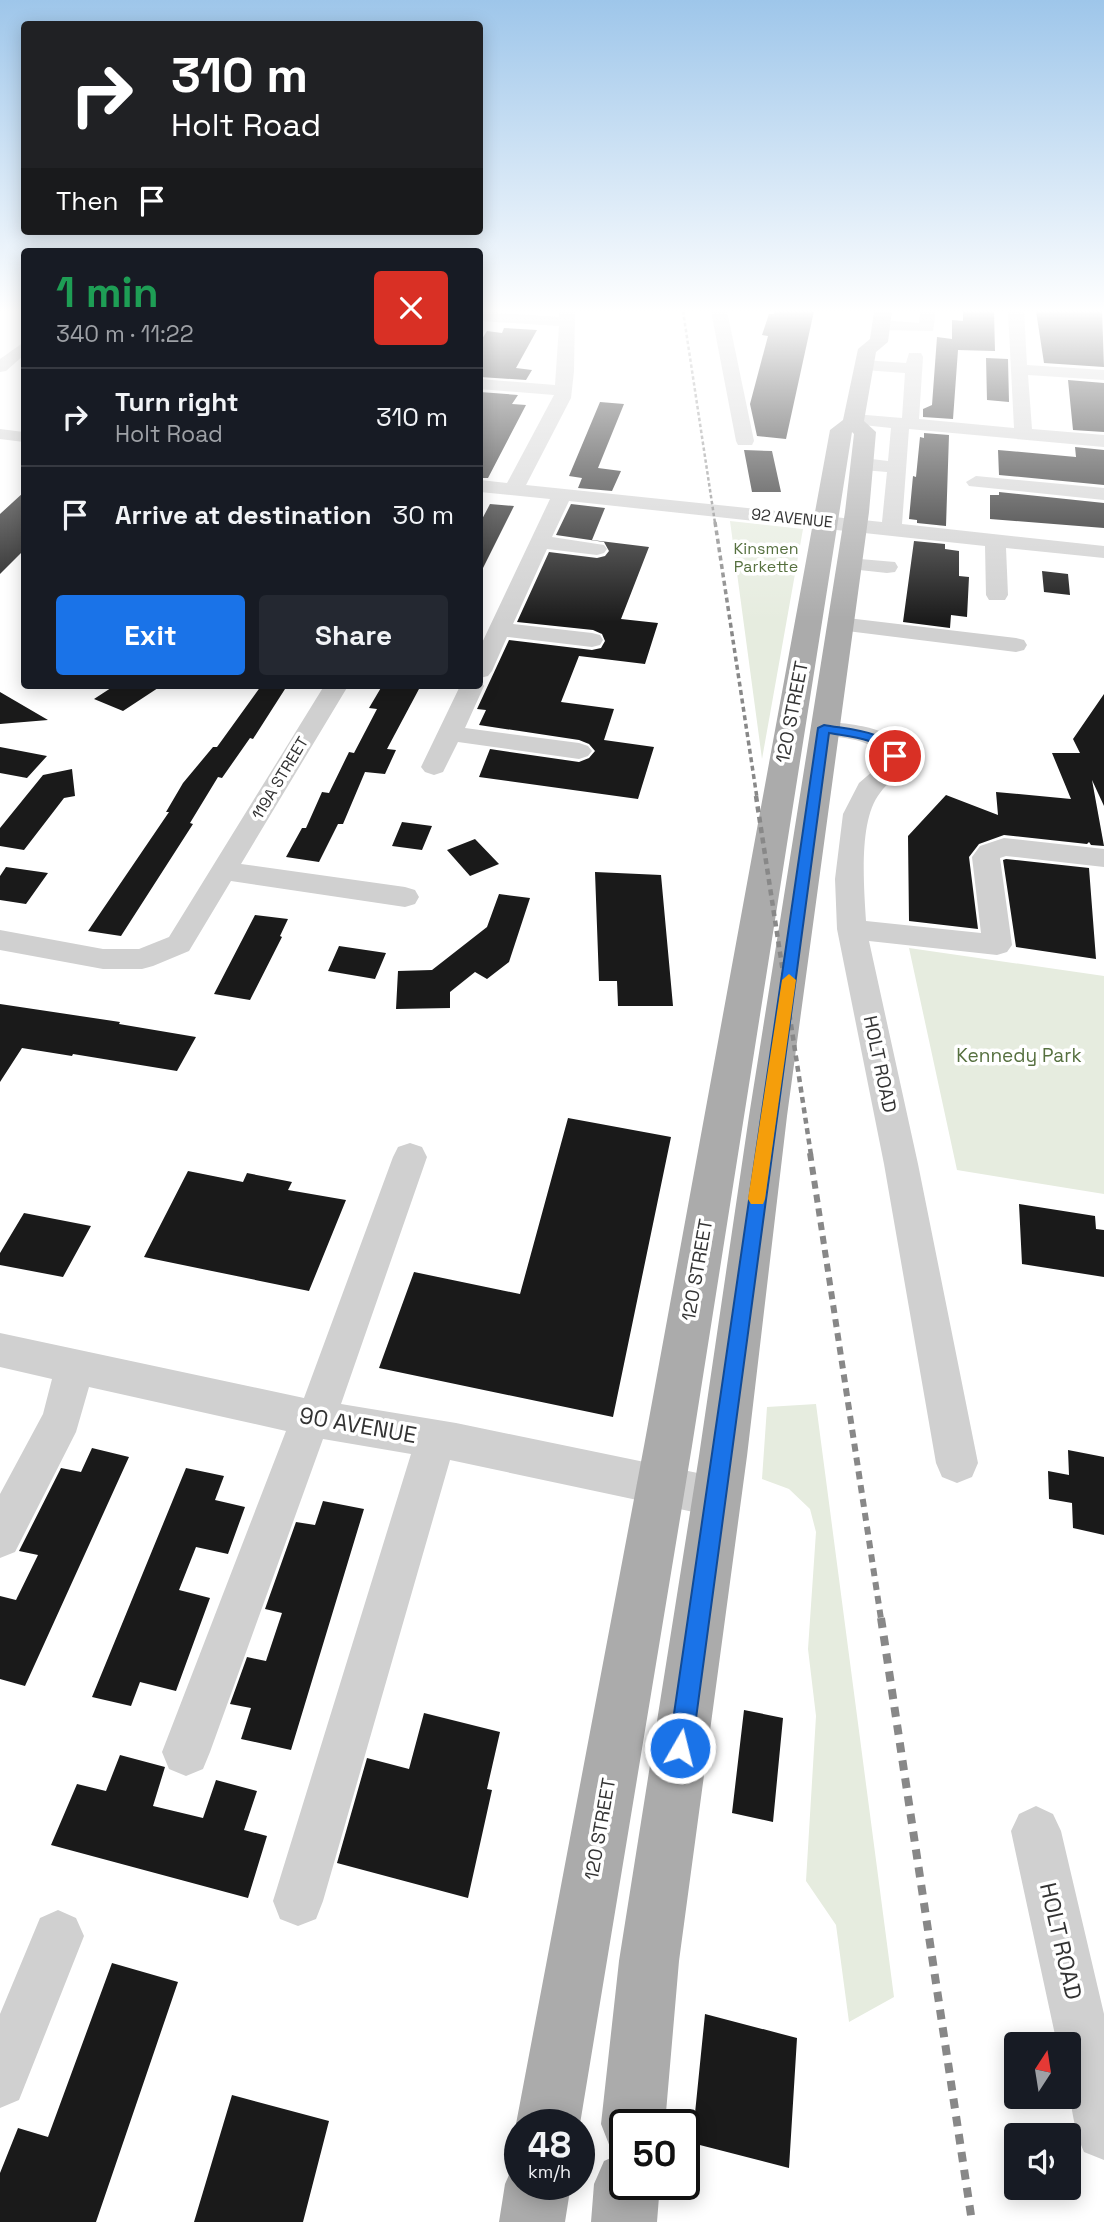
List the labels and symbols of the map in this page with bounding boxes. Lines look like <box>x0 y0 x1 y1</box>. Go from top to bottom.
street label: 92 AVENUE <box>750 503 834 533</box>
park label: Kinsmen Parkette <box>734 538 798 577</box>
street label: 120 STREET <box>770 659 814 765</box>
pin <box>865 726 925 786</box>
street label: 119A STREET <box>247 733 313 823</box>
street label: HOLT ROAD <box>858 1013 902 1115</box>
park label: Kennedy Park <box>956 1043 1082 1068</box>
street label: 120 STREET <box>676 1217 718 1323</box>
street label: 90 AVENUE <box>297 1400 419 1450</box>
position arrow <box>643 1711 717 1785</box>
street label: 120 STREET <box>579 1776 621 1882</box>
street label: HOLT ROAD <box>1033 1880 1089 2002</box>
north arrow <box>1004 2032 1082 2109</box>
speed limit sign: 50 <box>609 2109 700 2200</box>

